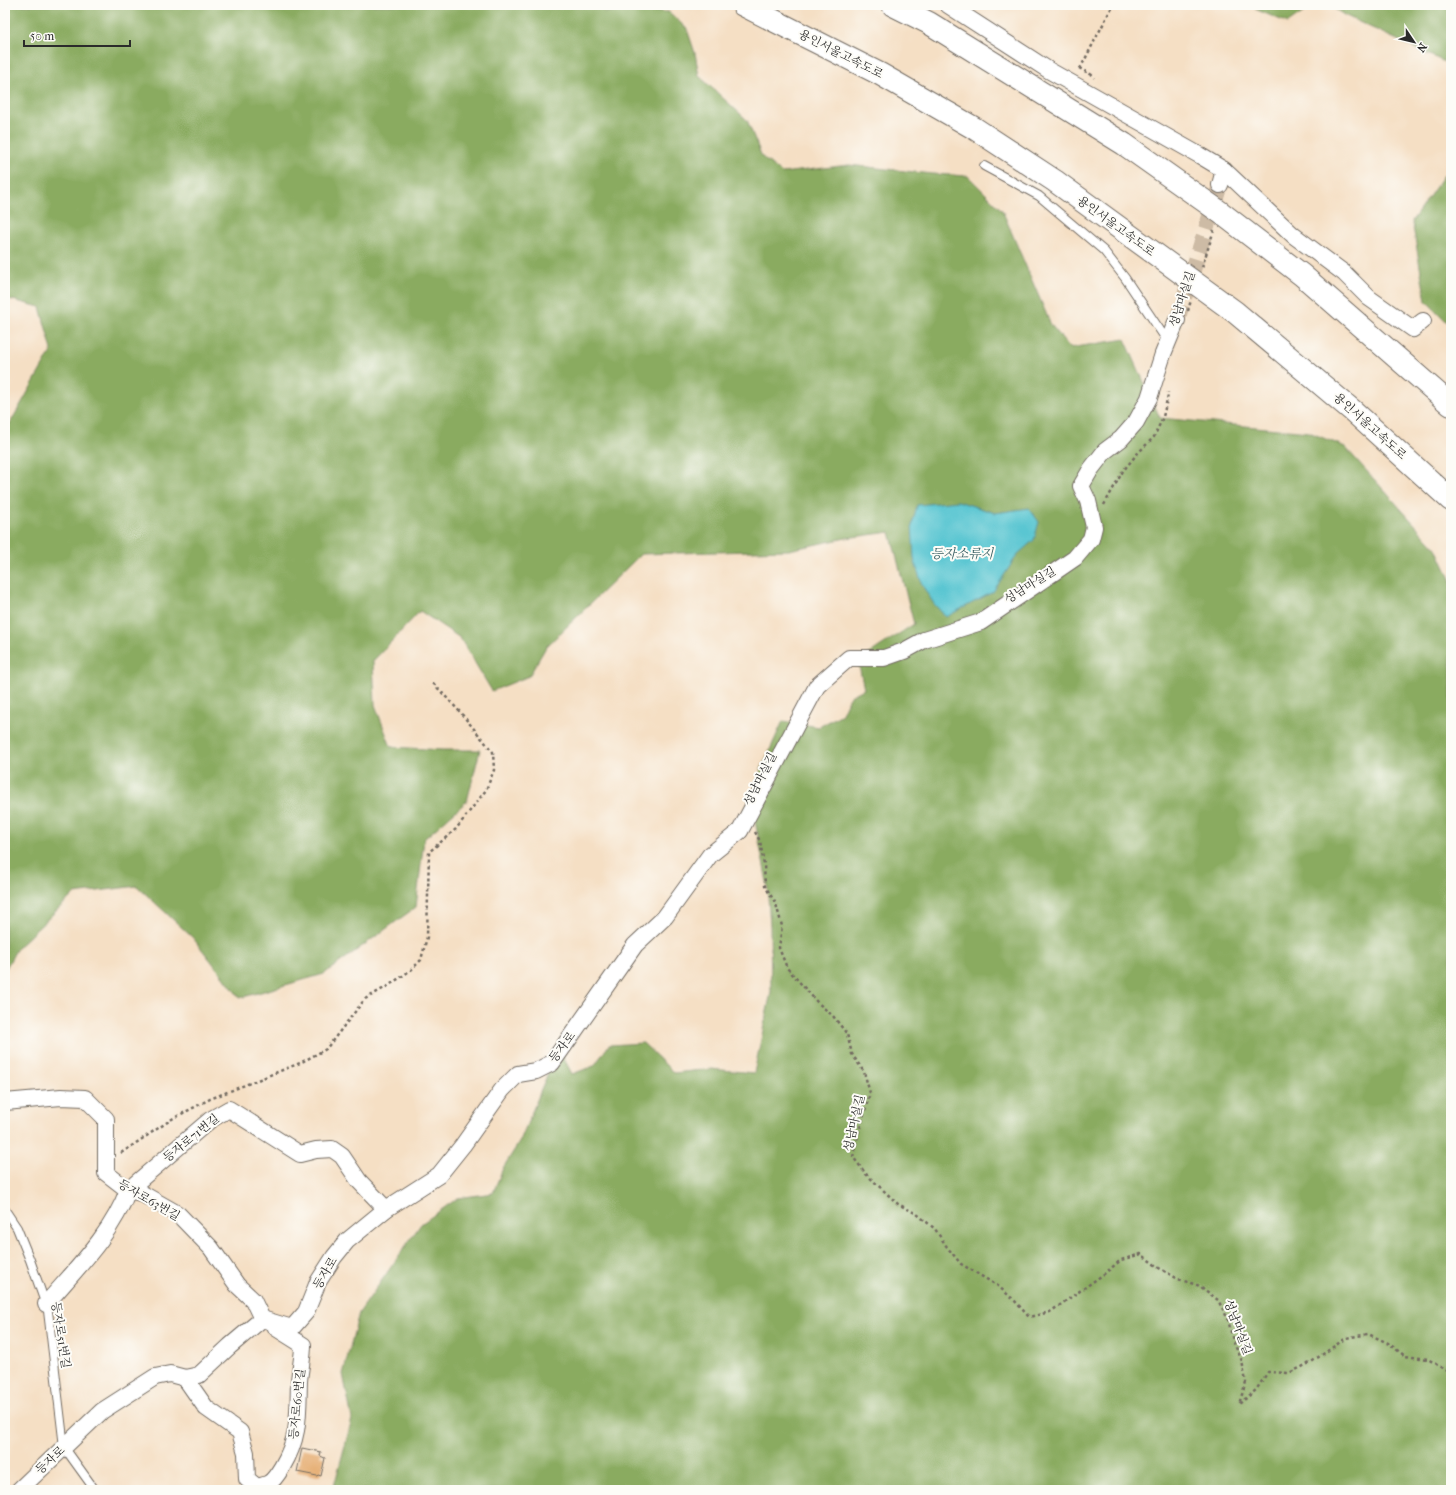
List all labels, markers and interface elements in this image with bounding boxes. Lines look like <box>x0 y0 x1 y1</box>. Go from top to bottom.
scale bar <box>24 22 130 48</box>
north arrow <box>1394 22 1434 62</box>
street label: 용인서울고속도로 <box>797 27 886 81</box>
text: 50 m <box>30 29 54 43</box>
text: N <box>1414 40 1430 55</box>
street label: 용인서울고속도로 <box>1074 193 1158 259</box>
street label: 성남마실길 <box>1166 269 1198 329</box>
street label: 용인서울고속도로 <box>1331 390 1409 462</box>
water label: 등자소류지 <box>931 546 995 561</box>
street label: 성남마실길 <box>1002 564 1058 606</box>
street label: 성남마실길 <box>741 750 779 808</box>
street label: 등자로 <box>546 1029 578 1065</box>
street label: 성남마실길 <box>841 1093 867 1153</box>
street label: 등자로71번길 <box>160 1111 222 1165</box>
street label: 등자로63번길 <box>115 1177 183 1223</box>
street label: 등자로 <box>310 1254 340 1292</box>
street label: 성남마실길 <box>1221 1297 1255 1357</box>
street label: 등자로51번길 <box>49 1301 73 1369</box>
street label: 등자로60번길 <box>286 1368 308 1440</box>
street label: 등자로 <box>33 1443 68 1477</box>

